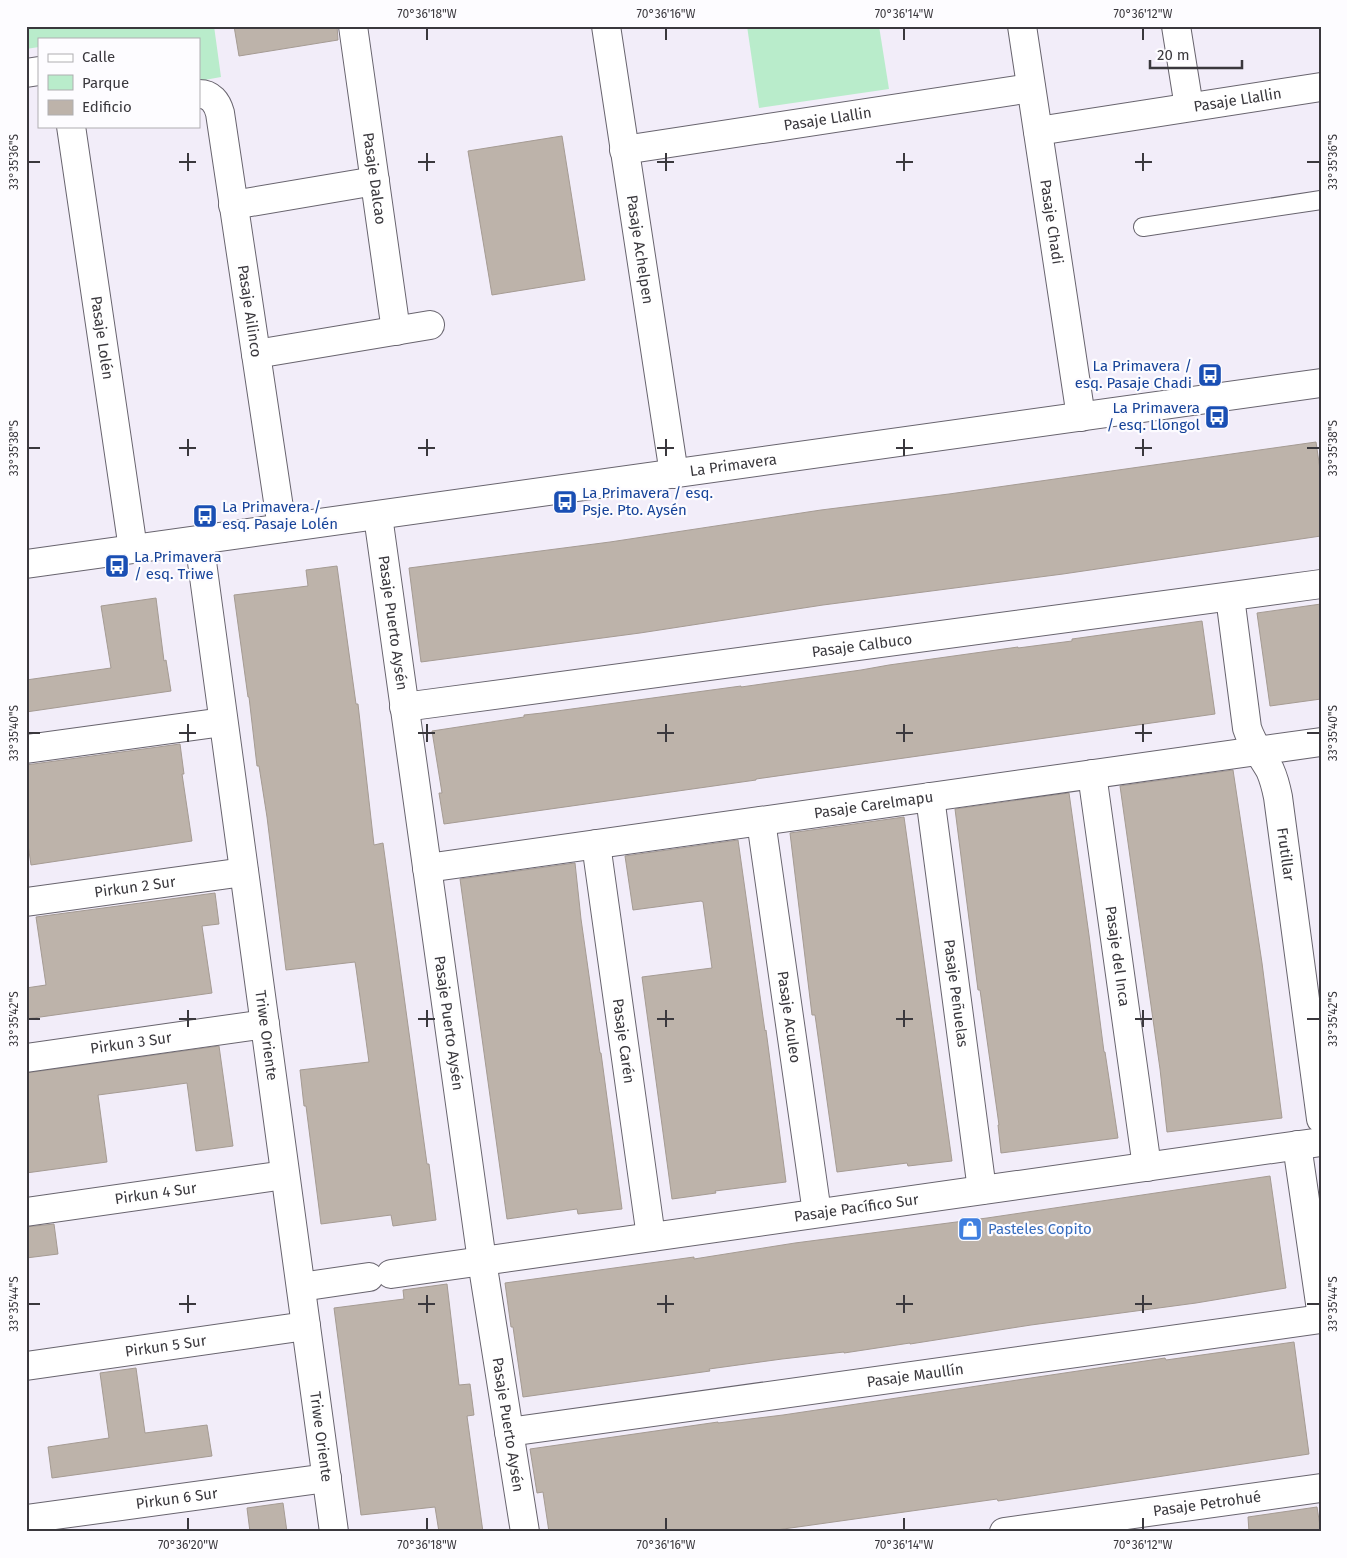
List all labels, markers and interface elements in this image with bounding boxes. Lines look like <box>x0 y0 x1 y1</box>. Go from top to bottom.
text: 70°36'18"W <box>397 7 457 21</box>
text: 70°36'16"W <box>637 7 696 21</box>
text: 70°36'14"W <box>875 7 933 21</box>
text: 70°36'12"W <box>1114 7 1172 21</box>
legend <box>38 38 200 128</box>
scale bar <box>1150 38 1242 70</box>
text: 20 m <box>1157 46 1190 64</box>
text: Calle <box>82 48 115 66</box>
text: Parque <box>82 74 129 92</box>
street label: Pasaje Llallin <box>1192 84 1283 116</box>
text: Edificio <box>82 98 132 116</box>
street label: Pasaje Llallin <box>782 103 873 135</box>
street label: Pasaje Dalcao <box>359 131 390 226</box>
text: 33°35'36"S <box>7 134 21 190</box>
text: 33°35'36"S <box>1326 134 1340 190</box>
street label: Pasaje Chadi <box>1036 178 1067 265</box>
street label: Pasaje Achelpen <box>623 194 657 305</box>
street label: Pasaje Ailinco <box>234 264 265 358</box>
street label: Pasaje Lolén <box>87 295 117 381</box>
place label: La Primavera / esq. Pasaje Chadi <box>1075 357 1192 392</box>
bus stop icon: La Primavera / esq. Pasaje Chadi <box>1197 362 1223 388</box>
place label: La Primavera / esq. Llongol <box>1107 399 1201 434</box>
bus stop icon: La Primavera / esq. Llongol <box>1204 404 1230 430</box>
text: 33°35'38"S <box>7 419 21 476</box>
text: 33°35'38"S <box>1326 419 1340 476</box>
street label: La Primavera <box>688 450 778 480</box>
place label: La Primavera / esq. Psje. Pto. Aysén <box>582 484 713 519</box>
bus stop icon: La Primavera / esq. Psje. Pto. Aysén <box>552 489 578 515</box>
place label: La Primavera / esq. Pasaje Lolén <box>222 498 338 533</box>
bus stop icon: La Primavera / esq. Pasaje Lolén <box>192 503 218 529</box>
place label: La Primavera / esq. Triwe <box>134 548 222 583</box>
bus stop icon: La Primavera / esq. Triwe <box>104 553 130 579</box>
street label: Pasaje Puerto Aysén <box>375 554 411 692</box>
street label: Pasaje Calbuco <box>811 630 913 661</box>
text: 33°35'40"S <box>7 704 21 761</box>
text: 33°35'40"S <box>1326 704 1340 761</box>
street label: Pasaje Carelmapu <box>813 788 934 822</box>
street label: Frutillar <box>1273 826 1298 882</box>
street label: Pirkun 2 Sur <box>93 872 177 902</box>
street label: Pasaje del Inca <box>1102 905 1133 1008</box>
street label: Pasaje Peñuelas <box>940 938 972 1048</box>
street label: Pasaje Puerto Aysén <box>430 954 467 1092</box>
street label: Pasaje Aculeo <box>774 970 804 1064</box>
street label: Triwe Oriente <box>251 989 281 1082</box>
text: 33°35'42"S <box>7 991 21 1047</box>
text: 33°35'42"S <box>1326 991 1340 1047</box>
street label: Pasaje Carén <box>609 997 638 1085</box>
street label: Pirkun 3 Sur <box>89 1028 173 1058</box>
street label: Pirkun 4 Sur <box>114 1179 198 1208</box>
street label: Pasaje Pacífico Sur <box>793 1190 920 1226</box>
shop icon: Pasteles Copito <box>957 1216 983 1242</box>
place label: Pasteles Copito <box>988 1220 1092 1238</box>
text: 33°35'44"S <box>7 1276 21 1332</box>
text: 33°35'44"S <box>1326 1276 1340 1332</box>
street label: Pirkun 5 Sur <box>124 1331 208 1361</box>
street label: Pasaje Puerto Aysén <box>488 1356 528 1493</box>
street label: Pasaje Maullín <box>866 1360 965 1391</box>
street label: Triwe Oriente <box>306 1390 336 1483</box>
street label: Pirkun 6 Sur <box>134 1484 219 1513</box>
street label: Pasaje Petrohué <box>1152 1487 1262 1520</box>
text: 70°36'20"W <box>158 1538 218 1552</box>
text: 70°36'18"W <box>397 1538 457 1552</box>
text: 70°36'16"W <box>637 1538 696 1552</box>
text: 70°36'14"W <box>875 1538 933 1552</box>
text: 70°36'12"W <box>1114 1538 1172 1552</box>

